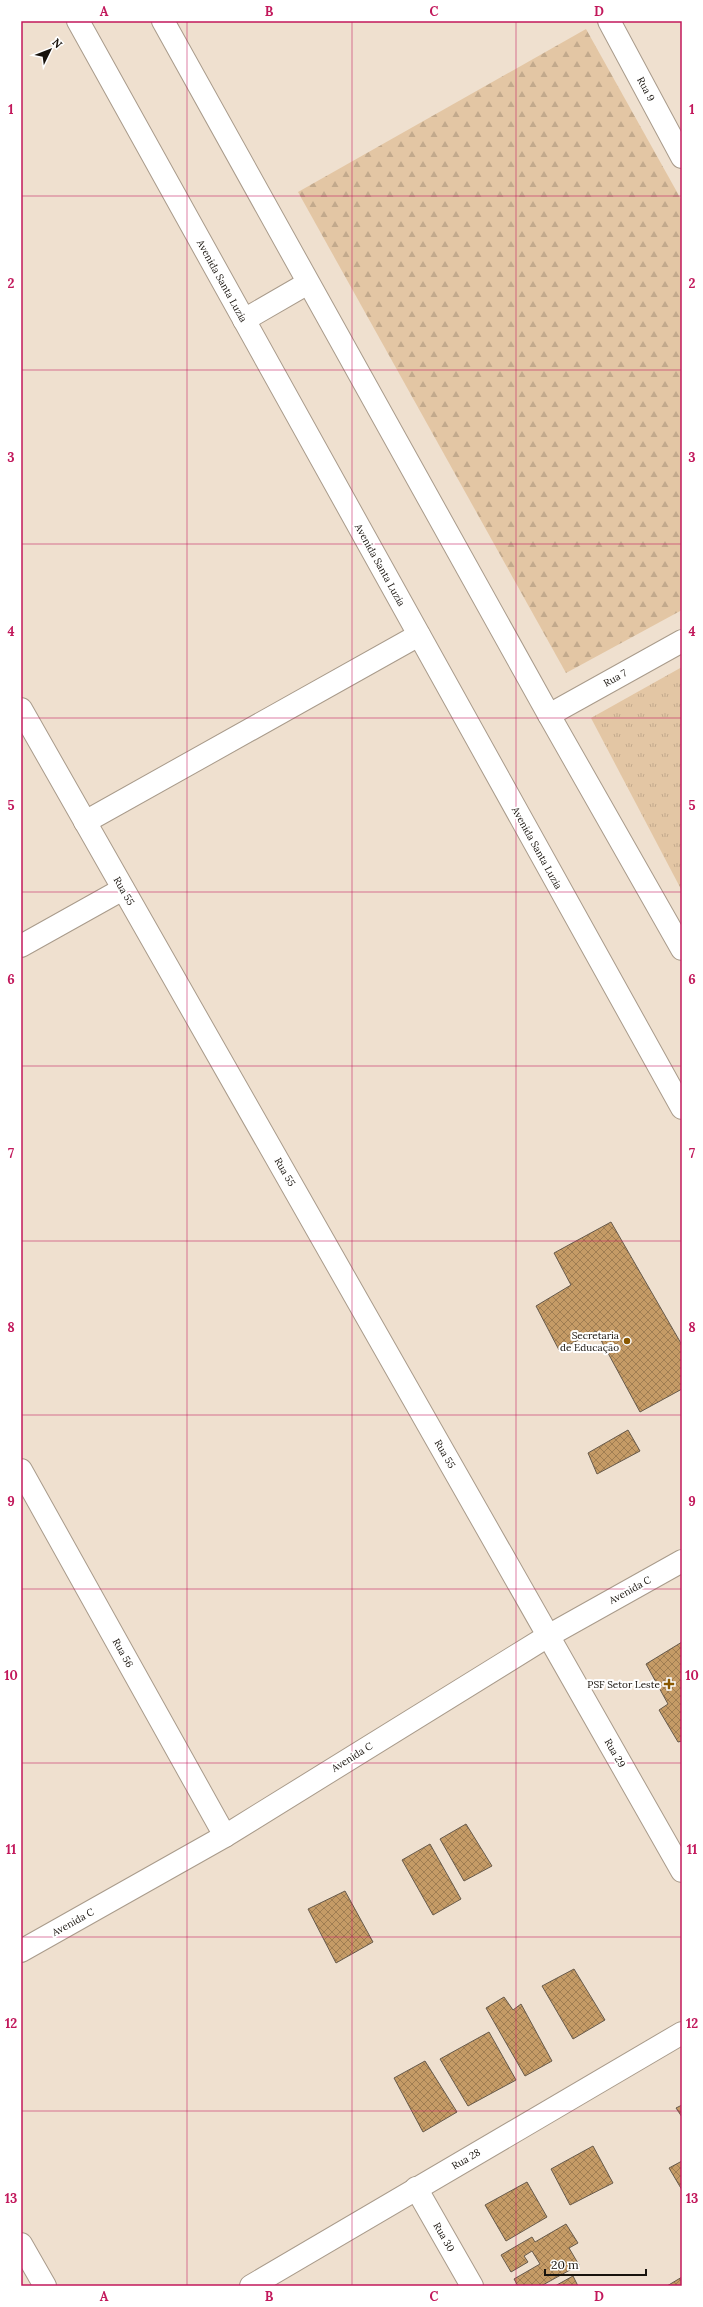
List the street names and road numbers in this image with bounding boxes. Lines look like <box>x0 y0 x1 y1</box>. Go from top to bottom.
street label: Rua 9 <box>634 75 658 104</box>
street label: Avenida Santa Luzia <box>193 237 250 325</box>
street label: Avenida Santa Luzia <box>351 521 408 609</box>
street label: Rua 7 <box>601 666 629 690</box>
street label: Avenida Santa Luzia <box>508 804 565 892</box>
street label: Rua 55 <box>111 874 137 908</box>
street label: Rua 55 <box>272 1155 298 1189</box>
street label: Rua 55 <box>432 1437 458 1471</box>
street label: Avenida C <box>606 1573 653 1607</box>
street label: Rua 56 <box>110 1636 136 1670</box>
street label: Rua 29 <box>602 1736 629 1770</box>
street label: Avenida C <box>328 1739 375 1775</box>
street label: Avenida C <box>49 1905 96 1939</box>
street label: Rua 28 <box>449 2145 483 2172</box>
street label: Rua 30 <box>430 2220 458 2254</box>

